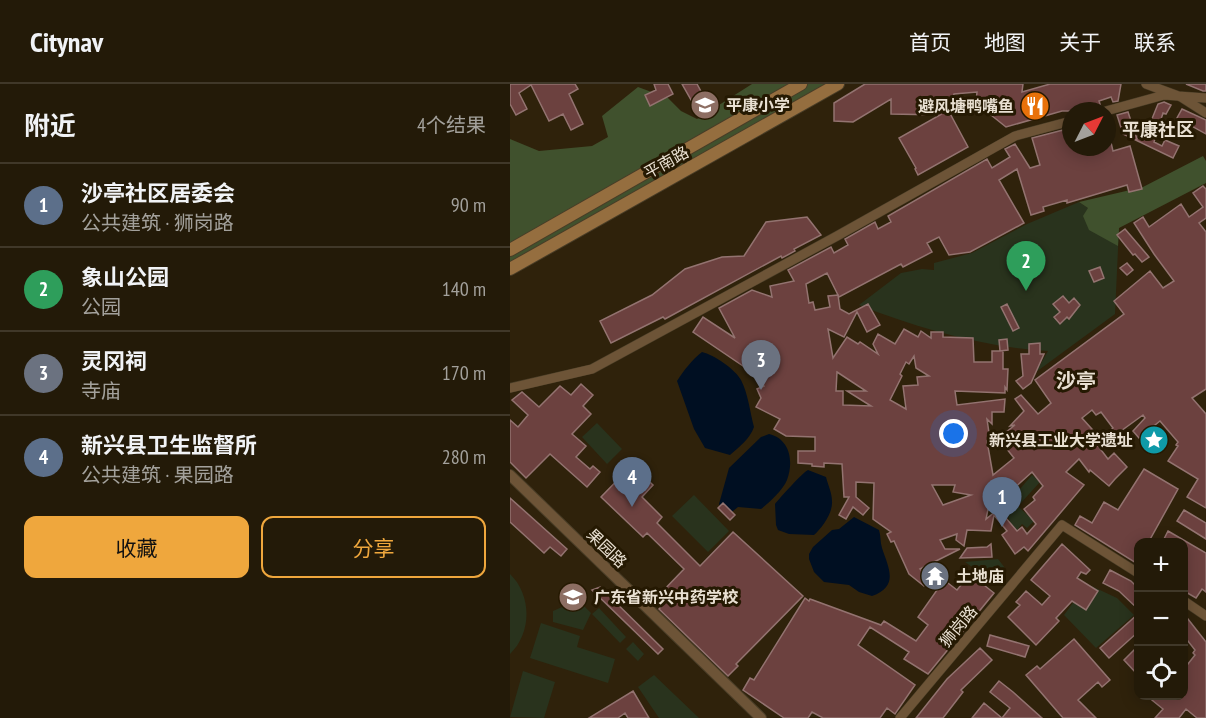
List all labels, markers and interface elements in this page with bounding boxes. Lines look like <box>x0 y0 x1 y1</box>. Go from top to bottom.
text: Citynav <box>30 23 103 60</box>
text: 首页 <box>909 29 951 56</box>
text: 地图 <box>984 29 1026 56</box>
text: 关于 <box>1059 29 1101 56</box>
text: 联系 <box>1134 29 1176 56</box>
school or university icon: 平康小学 <box>689 89 721 121</box>
restaurant icon: 避风塘鸭嘴鱼 <box>1019 90 1051 122</box>
place label: 平康小学 <box>726 95 790 115</box>
place label: 避风塘鸭嘴鱼 <box>918 96 1014 116</box>
north arrow <box>1062 102 1116 156</box>
text: 附近 <box>24 109 76 142</box>
text: 4个结果 <box>417 112 486 138</box>
district label: 平康社区 <box>1122 118 1194 141</box>
street label: 平南路 <box>640 142 692 182</box>
text: 沙亭社区居委会 <box>81 179 235 207</box>
text: 1 <box>39 192 48 218</box>
text: 90 m <box>451 192 486 218</box>
text: 公共建筑 · 狮岗路 <box>81 210 234 236</box>
pin: 2 <box>1006 242 1046 291</box>
text: 象山公园 <box>81 263 169 291</box>
text: 2 <box>39 276 48 302</box>
text: 140 m <box>442 276 486 302</box>
text: 公园 <box>81 294 121 320</box>
pin: 3 <box>742 340 780 390</box>
text: 灵冈祠 <box>81 347 147 375</box>
text: 3 <box>39 360 48 386</box>
text: 170 m <box>442 360 486 386</box>
district label: 沙亭 <box>1056 368 1096 394</box>
text: 寺庙 <box>81 378 121 404</box>
your location <box>939 419 968 448</box>
place icon: 新兴县工业大学遗址 <box>1138 424 1170 456</box>
place label: 新兴县工业大学遗址 <box>989 430 1133 450</box>
text: 新兴县卫生监督所 <box>81 431 257 459</box>
text: 4 <box>39 444 48 470</box>
text: 280 m <box>442 444 486 470</box>
pin: 4 <box>612 458 652 507</box>
text: 公共建筑 · 果园路 <box>81 462 234 488</box>
pin: 1 <box>982 478 1022 527</box>
button: 收藏 <box>24 516 249 578</box>
button: 分享 <box>261 516 486 578</box>
street label: 果园路 <box>583 524 631 572</box>
map controls <box>1134 538 1188 700</box>
button: + <box>1134 538 1188 592</box>
temple icon: 土地庙 <box>919 560 951 592</box>
place label: 土地庙 <box>956 566 1004 586</box>
school or university icon: 广东省新兴中药学校 <box>557 581 589 613</box>
place label: 广东省新兴中药学校 <box>594 587 739 607</box>
button: − <box>1134 592 1188 646</box>
street label: 狮岗路 <box>935 601 981 651</box>
button: locate <box>1134 646 1188 700</box>

